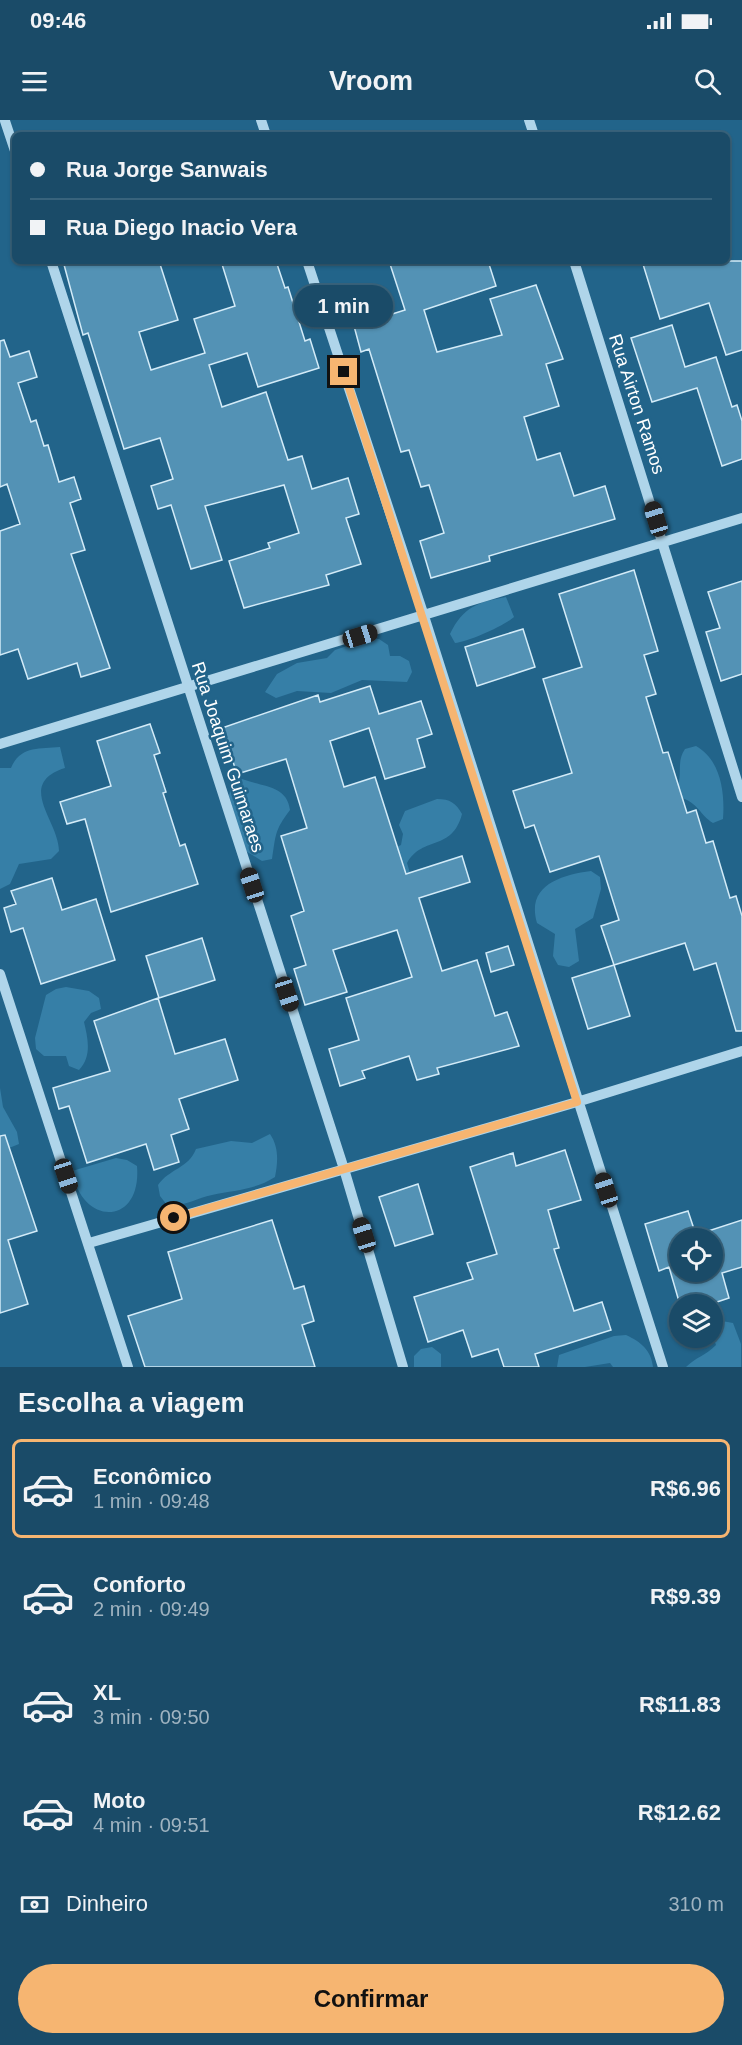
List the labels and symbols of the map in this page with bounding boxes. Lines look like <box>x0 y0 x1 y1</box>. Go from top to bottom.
callout: 1 min <box>294 285 394 327</box>
street label: Rua Airton Ramos <box>605 331 669 477</box>
route end <box>330 358 357 385</box>
car <box>642 499 670 539</box>
car <box>340 622 380 650</box>
street label: Rua Joaquim Guimaraes <box>188 659 268 855</box>
car <box>238 865 266 905</box>
car <box>273 974 301 1014</box>
car <box>52 1156 80 1196</box>
car <box>592 1170 620 1210</box>
route start <box>160 1204 187 1231</box>
car <box>350 1215 378 1255</box>

